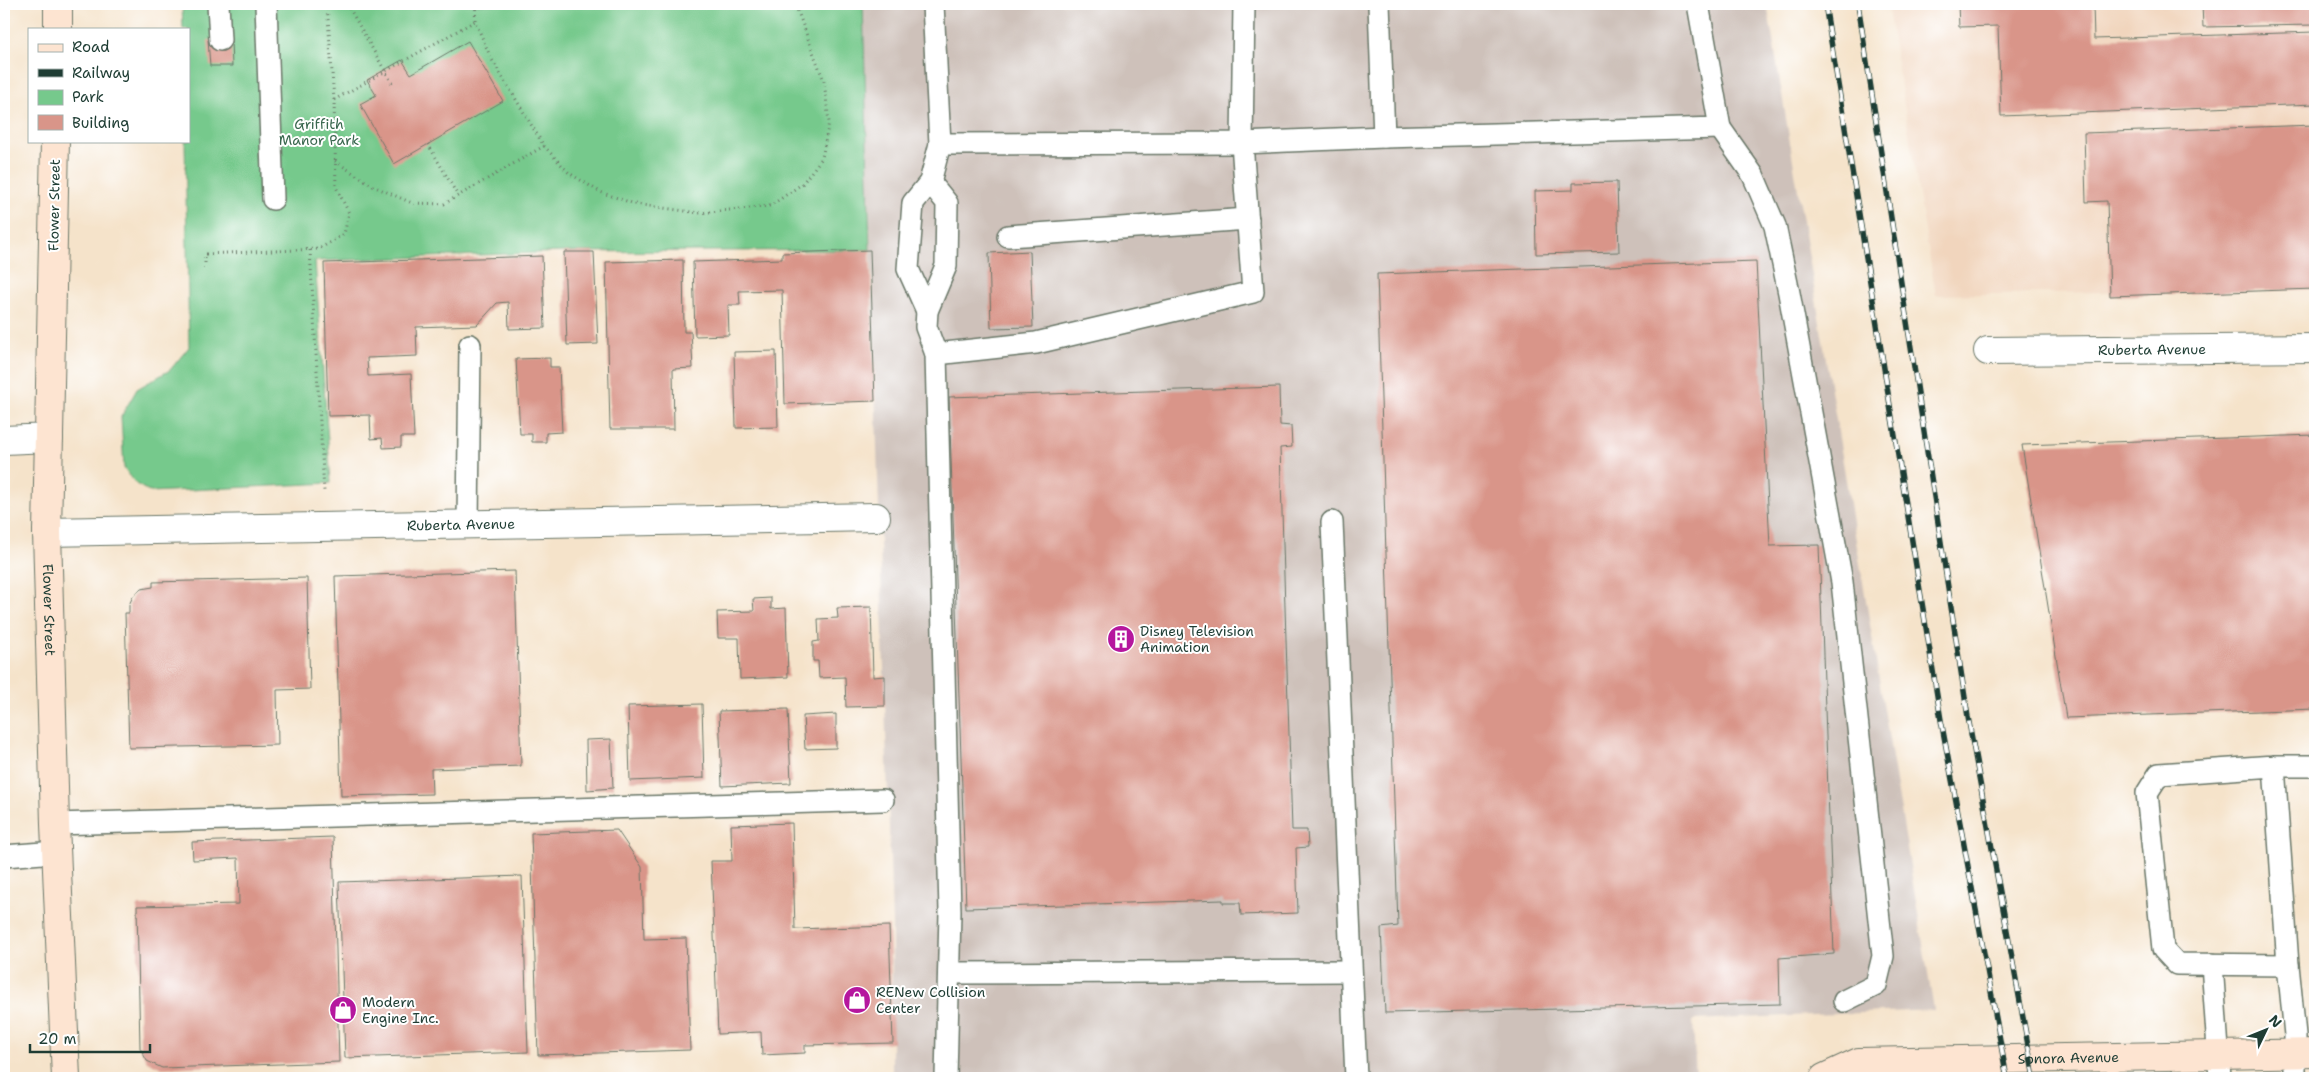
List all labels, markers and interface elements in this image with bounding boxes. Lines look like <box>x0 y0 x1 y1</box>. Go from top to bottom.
legend <box>28 28 190 142</box>
text: Road <box>72 37 110 57</box>
text: Railway <box>72 63 130 83</box>
text: Park <box>72 87 104 107</box>
text: Building <box>72 113 129 133</box>
park label: Griffith Manor Park <box>279 115 359 149</box>
street label: Flower Street <box>44 159 64 251</box>
street label: Ruberta Avenue <box>2098 340 2206 359</box>
street label: Ruberta Avenue <box>407 515 515 534</box>
street label: Flower Street <box>39 564 59 656</box>
place label: Disney Television Animation <box>1140 622 1254 656</box>
building icon: Disney Television Animation <box>1106 624 1136 654</box>
place label: RENew Collision Center <box>876 983 986 1017</box>
shop icon: RENew Collision Center <box>842 985 872 1015</box>
place label: Modern Engine Inc. <box>362 993 439 1027</box>
shop icon: Modern Engine Inc. <box>328 995 358 1025</box>
north arrow <box>2242 1004 2292 1054</box>
text: N <box>2265 1011 2286 1031</box>
scale bar <box>30 1022 150 1054</box>
text: 20 m <box>38 1029 77 1049</box>
street label: Sonora Avenue <box>2018 1048 2119 1068</box>

